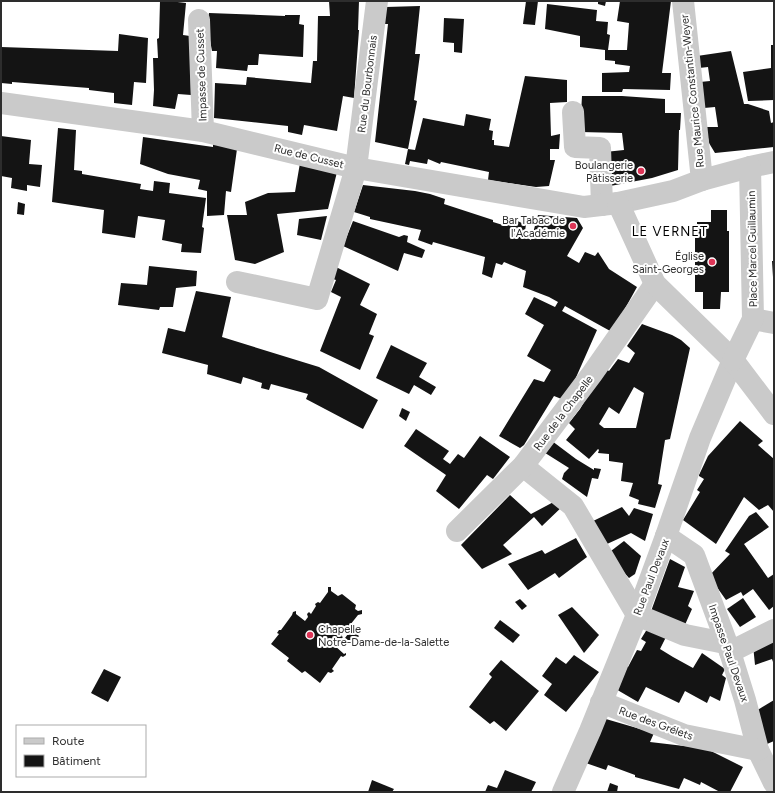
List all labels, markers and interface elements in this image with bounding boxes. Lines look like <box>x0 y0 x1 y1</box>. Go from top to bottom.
street label: Rue Maurice Constantin-Weyer <box>678 13 707 168</box>
street label: Impasse de Cusset <box>193 28 210 122</box>
street label: Rue du Bourbonnais <box>355 34 380 134</box>
street label: Rue de Cusset <box>273 142 345 171</box>
place label: Boulangerie Pâtisserie <box>575 159 633 185</box>
marker: Boulangerie Pâtisserie <box>636 166 646 176</box>
street label: Place Marcel Guillaumin <box>745 191 760 307</box>
place label: Bar Tabac de l'Académie <box>502 214 565 240</box>
marker: Bar Tabac de l'Académie <box>568 221 578 231</box>
district label: LE VERNET <box>632 224 708 239</box>
place label: Église Saint-Georges <box>632 250 704 276</box>
marker: Église Saint-Georges <box>707 257 717 267</box>
street label: Rue de la Chapelle <box>531 373 596 453</box>
street label: Rue Paul Devaux <box>631 536 672 617</box>
street label: Impasse Paul Devaux <box>706 603 752 704</box>
place label: Chapelle Notre-Dame-de-la-Salette <box>318 623 449 649</box>
marker: Chapelle Notre-Dame-de-la-Salette <box>305 630 315 640</box>
street label: Rue des Grélets <box>617 704 695 743</box>
legend <box>16 725 146 777</box>
text: Route <box>52 734 85 748</box>
text: Bâtiment <box>52 754 101 768</box>

